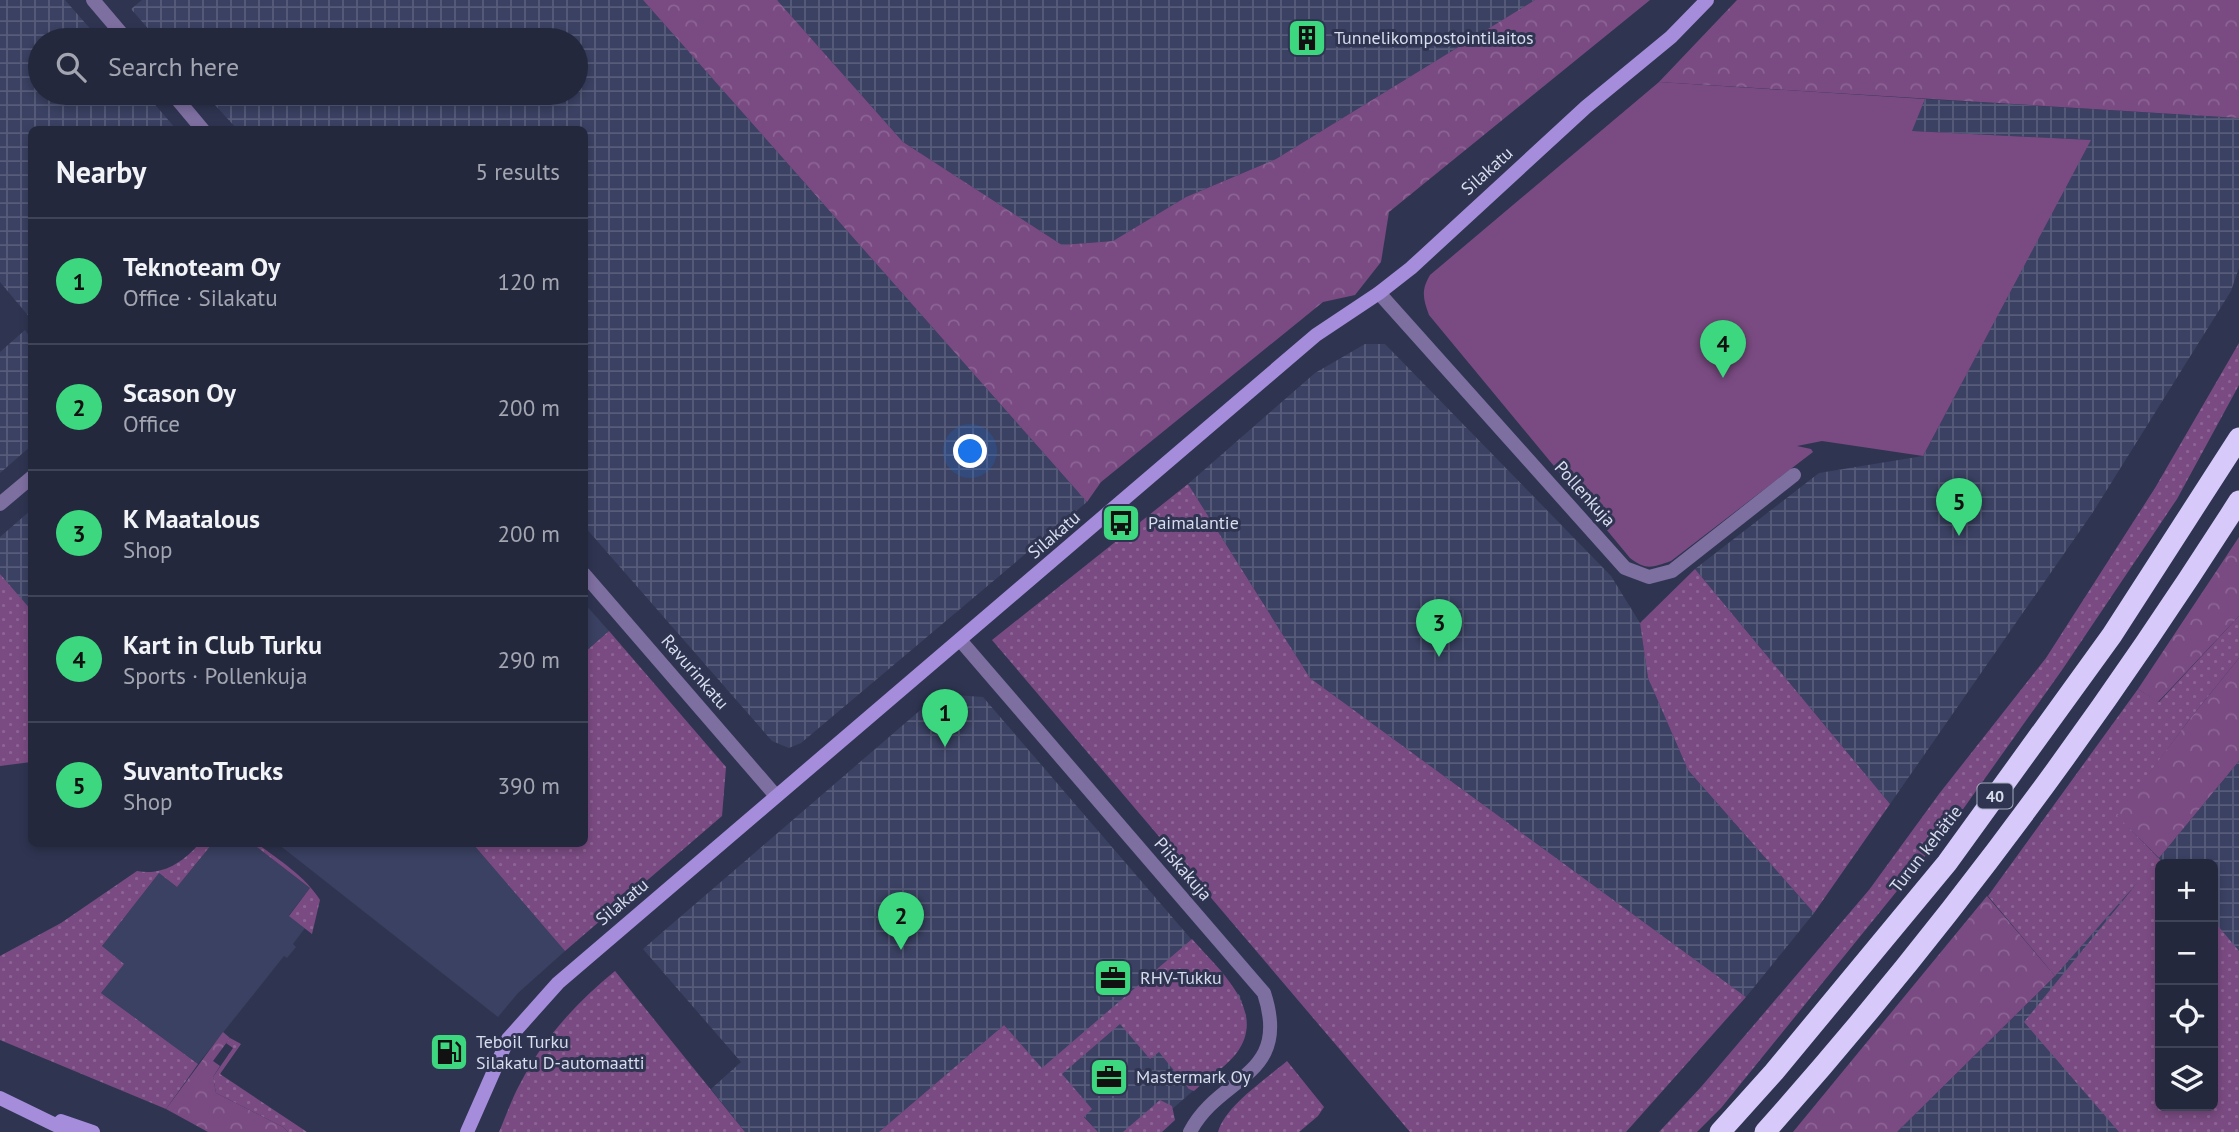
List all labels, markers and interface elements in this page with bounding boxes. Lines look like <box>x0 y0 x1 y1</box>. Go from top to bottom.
building icon: Tunnelikompostointilaitos <box>1286 17 1328 59</box>
place label: Tunnelikompostointilaitos <box>1334 26 1534 49</box>
search box <box>28 28 588 105</box>
icon: search <box>52 48 90 86</box>
text: Search here <box>108 50 239 83</box>
street label: Silakatu <box>1456 141 1517 200</box>
text: Nearby <box>56 152 146 191</box>
text: 5 results <box>476 157 560 186</box>
text: Teknoteam Oy <box>123 250 280 283</box>
text: 1 <box>72 267 86 296</box>
text: 120 m <box>498 267 560 296</box>
text: Office · Silakatu <box>123 283 278 312</box>
pin: 4 <box>1700 320 1746 378</box>
text: Scason Oy <box>123 376 236 409</box>
text: 2 <box>72 393 86 422</box>
text: 200 m <box>498 393 560 422</box>
text: Office <box>123 409 180 438</box>
your location <box>953 434 987 468</box>
street label: Pollenkuja <box>1550 456 1621 531</box>
pin: 5 <box>1936 478 1982 536</box>
text: K Maatalous <box>123 502 260 535</box>
bus stop icon: Paimalantie <box>1100 502 1142 544</box>
street label: Silakatu <box>1023 506 1085 564</box>
place label: Paimalantie <box>1148 511 1239 534</box>
text: 3 <box>72 519 86 548</box>
text: 200 m <box>498 519 560 548</box>
text: Shop <box>123 535 173 564</box>
pin: 3 <box>1416 599 1462 657</box>
text: Kart in Club Turku <box>123 628 322 661</box>
street label: Ravurinkatu <box>657 629 734 714</box>
text: 4 <box>72 645 86 674</box>
text: 290 m <box>498 645 560 674</box>
text: Sports · Pollenkuja <box>123 661 307 690</box>
pin: 1 <box>922 689 968 747</box>
text: SuvantoTrucks <box>123 754 283 787</box>
text: 5 <box>72 771 86 800</box>
text: 390 m <box>498 771 560 800</box>
road number: 40 <box>1978 783 2012 808</box>
text: Shop <box>123 787 173 816</box>
street label: Turun kehätie <box>1884 800 1967 897</box>
street label: Piiskakuja <box>1149 832 1217 905</box>
map controls <box>2155 859 2218 1111</box>
button: + <box>2155 859 2218 922</box>
street label: Silakatu <box>591 873 653 930</box>
pin: 2 <box>878 892 924 950</box>
button: − <box>2155 922 2218 985</box>
office icon: RHV-Tukku <box>1092 957 1134 999</box>
place label: RHV-Tukku <box>1140 966 1222 989</box>
button: locate <box>2155 985 2218 1048</box>
place label: Teboil Turku Silakatu D-automaatti <box>476 1030 645 1074</box>
fuel station icon: Teboil Turku Silakatu D-automaatti <box>428 1031 470 1073</box>
button: layers <box>2155 1048 2218 1111</box>
office icon: Mastermark Oy <box>1088 1056 1130 1098</box>
place label: Mastermark Oy <box>1136 1065 1251 1088</box>

